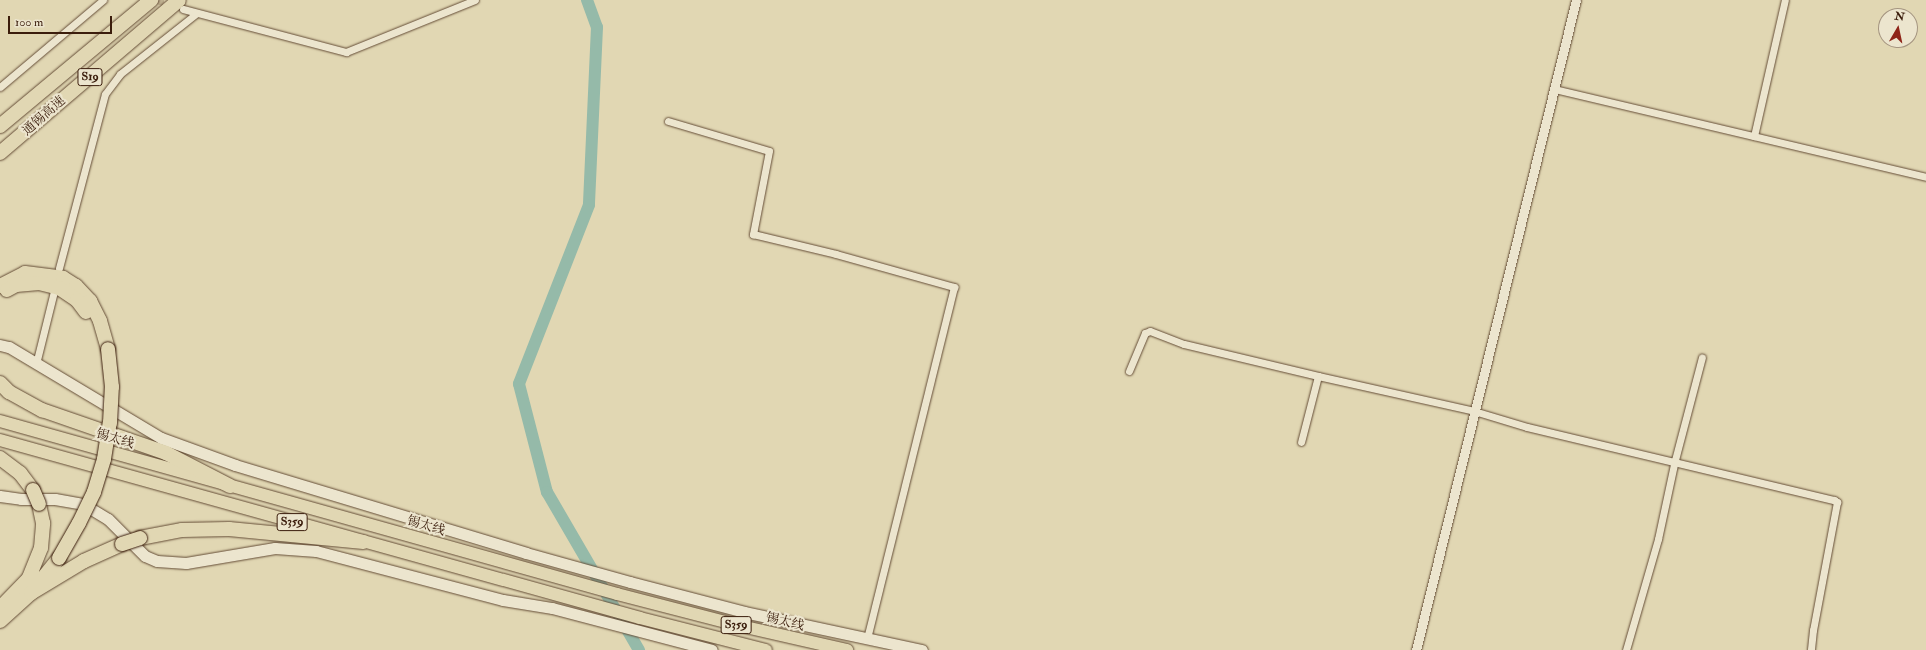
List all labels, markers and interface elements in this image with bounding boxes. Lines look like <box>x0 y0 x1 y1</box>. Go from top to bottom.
scale bar <box>10 8 114 34</box>
north arrow <box>1878 8 1918 48</box>
text: N <box>1894 9 1906 24</box>
text: 100 m <box>15 15 43 30</box>
road number: S19 <box>77 67 103 87</box>
street label: 通锡高速 <box>19 93 69 139</box>
street label: 锡太线 <box>94 426 136 452</box>
road number: S359 <box>276 512 308 532</box>
street label: 锡太线 <box>405 513 447 539</box>
street label: 锡太线 <box>764 610 806 634</box>
road number: S359 <box>720 615 752 635</box>

